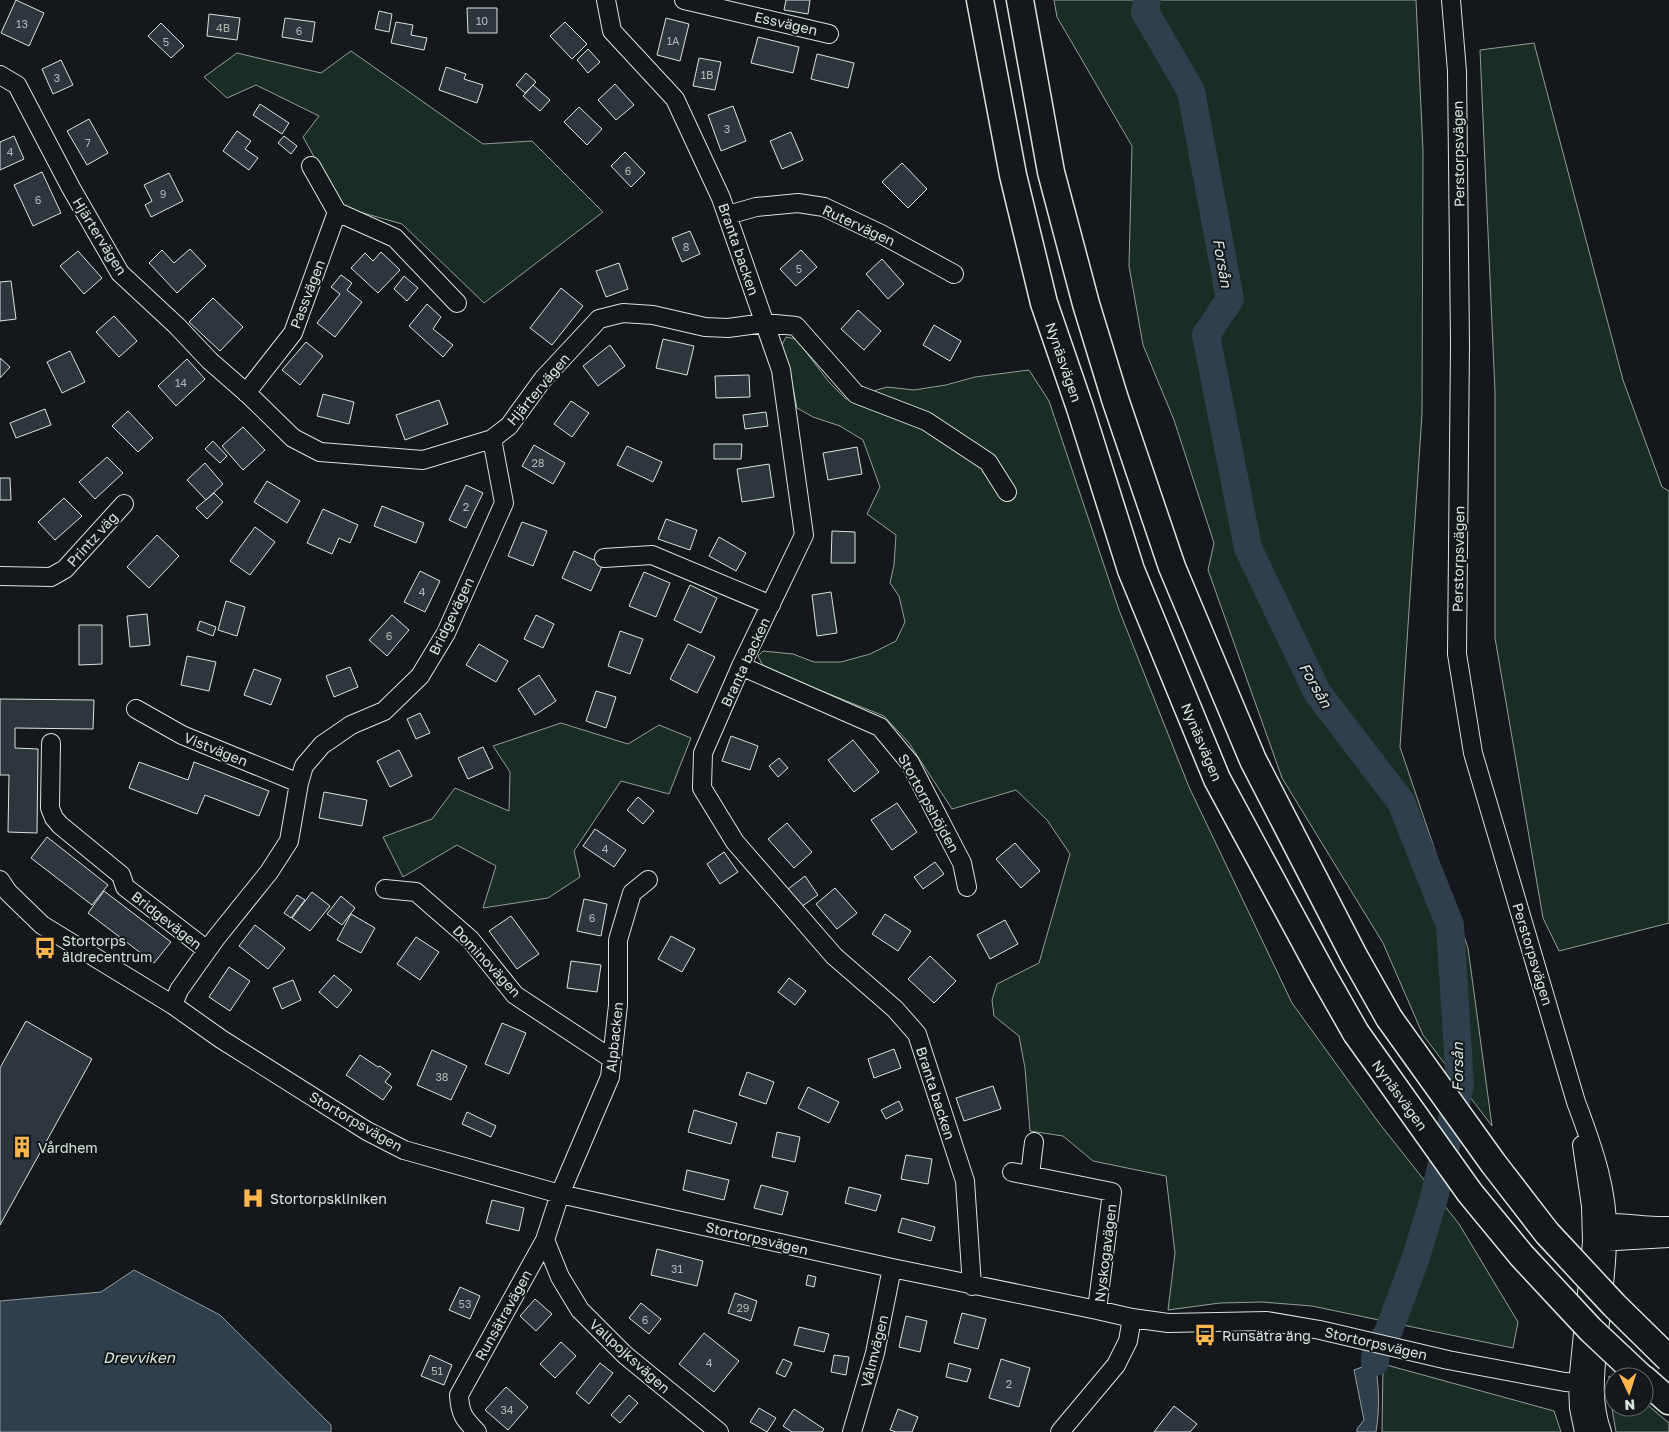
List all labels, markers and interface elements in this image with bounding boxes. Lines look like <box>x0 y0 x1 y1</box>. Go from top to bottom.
street label: Essvägen <box>753 7 819 39</box>
house number: 10 <box>476 14 488 27</box>
house number: 13 <box>16 17 28 30</box>
house number: 4B <box>216 21 230 34</box>
house number: 6 <box>296 24 303 37</box>
house number: 1A <box>667 34 680 47</box>
house number: 5 <box>163 35 169 48</box>
house number: 1B <box>701 68 713 81</box>
house number: 3 <box>54 71 60 84</box>
street label: Perstorpsvägen <box>1449 101 1467 207</box>
house number: 3 <box>724 122 730 135</box>
house number: 7 <box>85 136 91 149</box>
house number: 4 <box>7 145 14 158</box>
house number: 6 <box>625 164 632 177</box>
house number: 9 <box>160 187 166 200</box>
house number: 6 <box>35 193 42 206</box>
street label: Hjärtervägen <box>69 194 131 278</box>
street label: Branta backen <box>715 201 763 297</box>
street label: Rutervägen <box>820 201 898 249</box>
water label: Forsån <box>1210 237 1236 290</box>
house number: 8 <box>683 240 690 253</box>
street label: Passvägen <box>286 257 328 331</box>
house number: 5 <box>796 262 802 275</box>
street label: Nynäsvägen <box>1042 320 1086 404</box>
street label: Hjärtervägen <box>503 350 573 428</box>
house number: 14 <box>175 376 187 389</box>
house number: 28 <box>531 456 545 469</box>
house number: 2 <box>463 500 469 513</box>
street label: Perstorpsvägen <box>1449 506 1467 612</box>
street label: Printz väg <box>63 508 121 570</box>
street label: Bridgevägen <box>425 574 477 658</box>
house number: 4 <box>419 585 426 598</box>
street label: Branta backen <box>717 615 773 709</box>
house number: 6 <box>386 629 393 642</box>
water label: Forsån <box>1296 659 1336 712</box>
street label: Nynäsvägen <box>1178 700 1226 784</box>
street label: Vistvägen <box>182 729 250 769</box>
street label: Stortorpshöjden <box>895 751 963 855</box>
house number: 4 <box>602 842 609 855</box>
street label: Bridgevägen <box>128 887 206 953</box>
street label: Perstorpsvägen <box>1509 901 1557 1007</box>
house number: 6 <box>589 911 596 924</box>
street label: Dominovägen <box>449 922 525 1000</box>
place label: Stortorps äldrecentrum <box>62 932 152 965</box>
bus stop icon: Stortorps äldrecentrum <box>32 935 58 961</box>
street label: Alpbacken <box>602 1001 626 1073</box>
water label: Forsån <box>1448 1042 1466 1092</box>
street label: Branta backen <box>913 1044 959 1142</box>
street label: Nynäsvägen <box>1369 1056 1431 1134</box>
house number: 38 <box>435 1070 449 1083</box>
street label: Stortorpsvägen <box>306 1087 406 1155</box>
building icon: Vårdhem <box>9 1134 35 1160</box>
place label: Vårdhem <box>38 1139 98 1156</box>
hospital icon: Stortorpskliniken <box>240 1185 266 1211</box>
place label: Stortorpskliniken <box>270 1190 387 1207</box>
street label: Nyskogavägen <box>1091 1203 1119 1303</box>
street label: Stortorpsvägen <box>704 1218 810 1258</box>
house number: 31 <box>671 1262 683 1275</box>
street label: Runsätravägen <box>471 1267 535 1363</box>
house number: 53 <box>459 1297 471 1310</box>
house number: 29 <box>736 1301 750 1314</box>
house number: 6 <box>642 1313 649 1326</box>
street label: Vålmvägen <box>857 1313 891 1389</box>
street label: Vallpojksvägen <box>586 1315 674 1397</box>
bus stop icon: Runsätra äng <box>1192 1322 1218 1348</box>
street label: Stortorpsvägen <box>1323 1323 1429 1363</box>
place label: Runsätra äng <box>1222 1327 1311 1344</box>
water label: Drevviken <box>103 1348 176 1366</box>
house number: 4 <box>706 1356 713 1369</box>
house number: 51 <box>431 1364 443 1377</box>
north arrow <box>1604 1367 1654 1417</box>
house number: 2 <box>1006 1377 1012 1390</box>
text: N <box>1624 1397 1636 1414</box>
house number: 34 <box>500 1403 514 1416</box>

